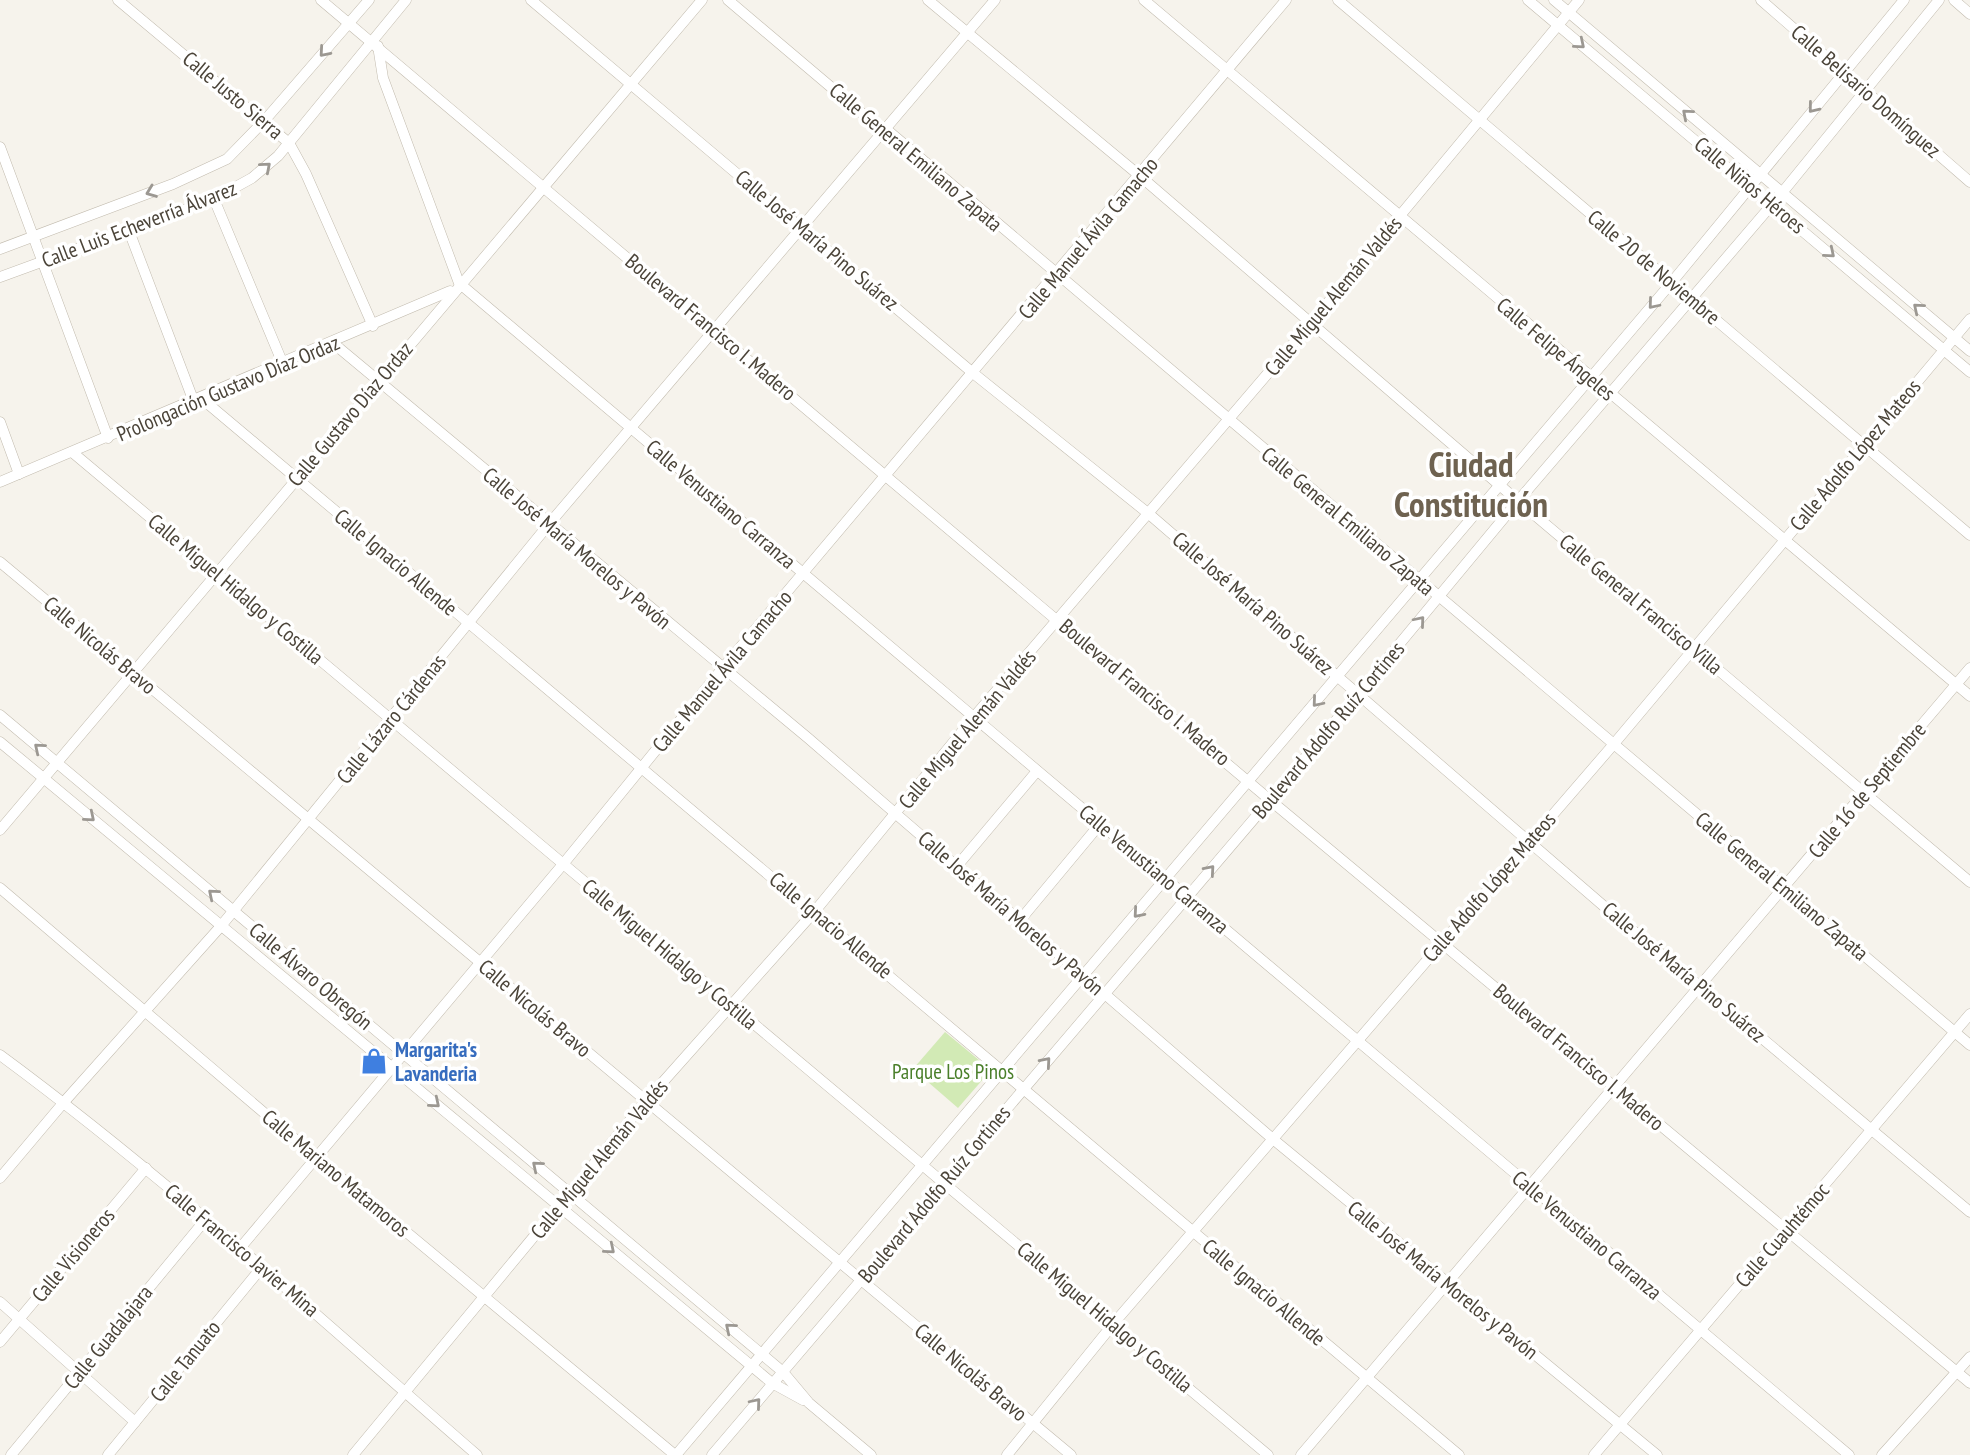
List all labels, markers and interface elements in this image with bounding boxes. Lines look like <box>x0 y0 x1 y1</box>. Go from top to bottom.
street label: Calle Belisario Domínguez <box>1786 19 1946 163</box>
one-way arrow <box>1572 36 1585 48</box>
one-way arrow <box>320 43 332 56</box>
street label: Calle Justo Sierra <box>177 45 289 145</box>
street label: Calle General Emiliano Zapata <box>824 77 1008 237</box>
one-way arrow <box>1808 101 1821 113</box>
one-way arrow <box>1683 110 1696 122</box>
street label: Calle Niños Héroes <box>1689 131 1811 239</box>
street label: Calle Manuel Ávila Camacho <box>1012 151 1164 325</box>
one-way arrow <box>257 163 270 175</box>
street label: Calle José María Pino Suárez <box>730 164 904 316</box>
street label: Calle Luis Echeverría Álvarez <box>38 174 240 274</box>
one-way arrow <box>146 184 158 198</box>
street label: Calle 20 de Noviembre <box>1582 204 1726 330</box>
street label: Calle Miguel Alemán Valdés <box>1258 211 1408 381</box>
one-way arrow <box>1822 245 1835 257</box>
street label: Boulevard Francisco I. Madero <box>620 248 802 406</box>
street label: Calle Felipe Ángeles <box>1491 292 1621 406</box>
one-way arrow <box>1649 295 1661 308</box>
one-way arrow <box>1913 303 1925 316</box>
street label: Prolongación Gustavo Díaz Ordaz <box>113 329 343 447</box>
street label: Calle Gustavo Díaz Ordaz <box>282 336 418 492</box>
street label: Calle Adolfo López Mateos <box>1784 374 1926 536</box>
street label: Calle Venustiano Carranza <box>641 433 801 575</box>
street label: Calle General Emiliano Zapata <box>1256 441 1440 601</box>
district label: Ciudad Constitución <box>1394 441 1548 527</box>
street label: Calle José María Morelos y Pavón <box>477 461 677 635</box>
street label: Calle Ignacio Allende <box>329 503 463 621</box>
street label: Calle Miguel Hidalgo y Costilla <box>143 508 329 670</box>
street label: Calle José María Pino Suárez <box>1167 526 1339 680</box>
street label: Calle General Francisco Villa <box>1554 528 1728 680</box>
street label: Calle Manuel Ávila Camacho <box>646 584 798 758</box>
street label: Calle Nicolás Bravo <box>38 590 162 700</box>
street label: Boulevard Francisco I. Madero <box>1054 613 1236 771</box>
one-way arrow <box>1412 617 1424 630</box>
street label: Boulevard Adolfo Ruíz Cortines <box>1246 636 1410 824</box>
street label: Calle Miguel Alemán Valdés <box>892 644 1042 814</box>
street label: Calle Lázaro Cárdenas <box>330 649 452 789</box>
one-way arrow <box>1312 694 1325 706</box>
street label: Calle 16 de Septiembre <box>1802 716 1932 864</box>
one-way arrow <box>34 743 46 756</box>
street label: Calle Venustiano Carranza <box>1074 798 1234 940</box>
street label: Calle Adolfo López Mateos <box>1417 806 1561 968</box>
street label: Calle General Emiliano Zapata <box>1690 806 1874 966</box>
one-way arrow <box>82 809 95 821</box>
street label: Calle José María Morelos y Pavón <box>912 825 1110 1001</box>
one-way arrow <box>1202 865 1214 878</box>
street label: Calle Ignacio Allende <box>764 866 898 984</box>
street label: Calle Miguel Hidalgo y Costilla <box>577 873 763 1035</box>
one-way arrow <box>208 890 221 902</box>
street label: Calle José María Pino Suárez <box>1597 896 1771 1048</box>
one-way arrow <box>1134 904 1146 917</box>
street label: Calle Álvaro Obregón <box>244 916 378 1036</box>
street label: Calle Nicolás Bravo <box>473 953 597 1063</box>
street label: Boulevard Francisco I. Madero <box>1488 978 1670 1136</box>
place label: Margarita's Lavanderia <box>395 1036 477 1087</box>
shop icon: Margarita's Lavanderia <box>359 1046 389 1076</box>
one-way arrow <box>1038 1057 1050 1070</box>
park label: Parque Los Pinos <box>892 1058 1014 1085</box>
street label: Calle Miguel Alemán Valdés <box>524 1074 674 1244</box>
one-way arrow <box>427 1095 440 1107</box>
street label: Boulevard Adolfo Ruíz Cortines <box>852 1100 1016 1288</box>
street label: Calle Mariano Matamoros <box>257 1103 415 1243</box>
one-way arrow <box>533 1162 546 1174</box>
street label: Calle Venustiano Carranza <box>1507 1164 1667 1306</box>
street label: Calle Cuauhtémoc <box>1729 1177 1835 1293</box>
street label: Calle Francisco Javier Mina <box>159 1178 325 1322</box>
street label: Calle José María Morelos y Pavón <box>1342 1195 1544 1365</box>
street label: Calle Visioneros <box>26 1202 120 1308</box>
street label: Calle Ignacio Allende <box>1197 1233 1331 1351</box>
street label: Calle Miguel Hidalgo y Costilla <box>1012 1236 1198 1398</box>
one-way arrow <box>603 1240 615 1253</box>
street label: Calle Guadalajara <box>58 1279 158 1395</box>
street label: Calle Tanuato <box>144 1315 226 1407</box>
street label: Calle Nicolás Bravo <box>909 1317 1033 1427</box>
one-way arrow <box>726 1324 739 1336</box>
one-way arrow <box>747 1398 760 1410</box>

